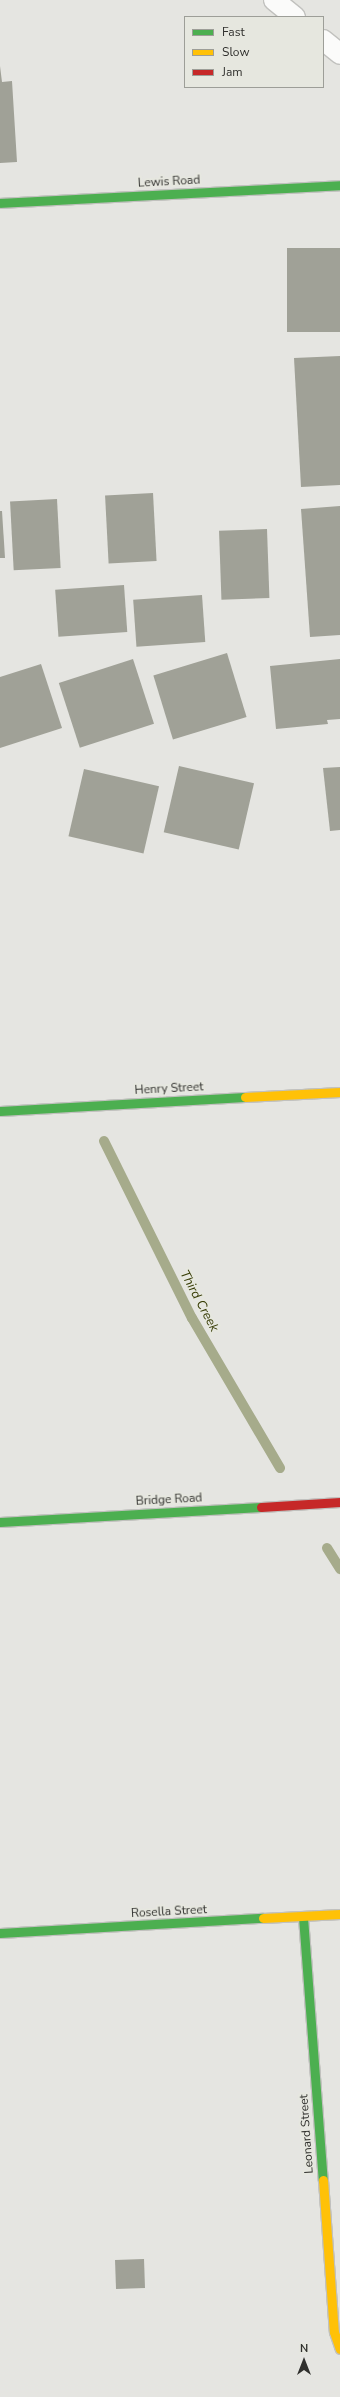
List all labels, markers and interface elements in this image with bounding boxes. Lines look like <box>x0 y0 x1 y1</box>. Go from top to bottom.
legend <box>184 16 324 88</box>
text: Fast <box>222 24 245 40</box>
text: Slow <box>222 44 250 60</box>
text: Jam <box>222 64 243 80</box>
street label: Lewis Road <box>137 173 201 191</box>
street label: Henry Street <box>134 1080 204 1098</box>
water label: Third Creek <box>176 1268 222 1334</box>
street label: Bridge Road <box>135 1491 203 1509</box>
street label: Rosella Street <box>131 1903 207 1921</box>
street label: Leonard Street <box>297 2094 317 2174</box>
north arrow <box>284 2341 324 2381</box>
text: N <box>300 2341 308 2356</box>

